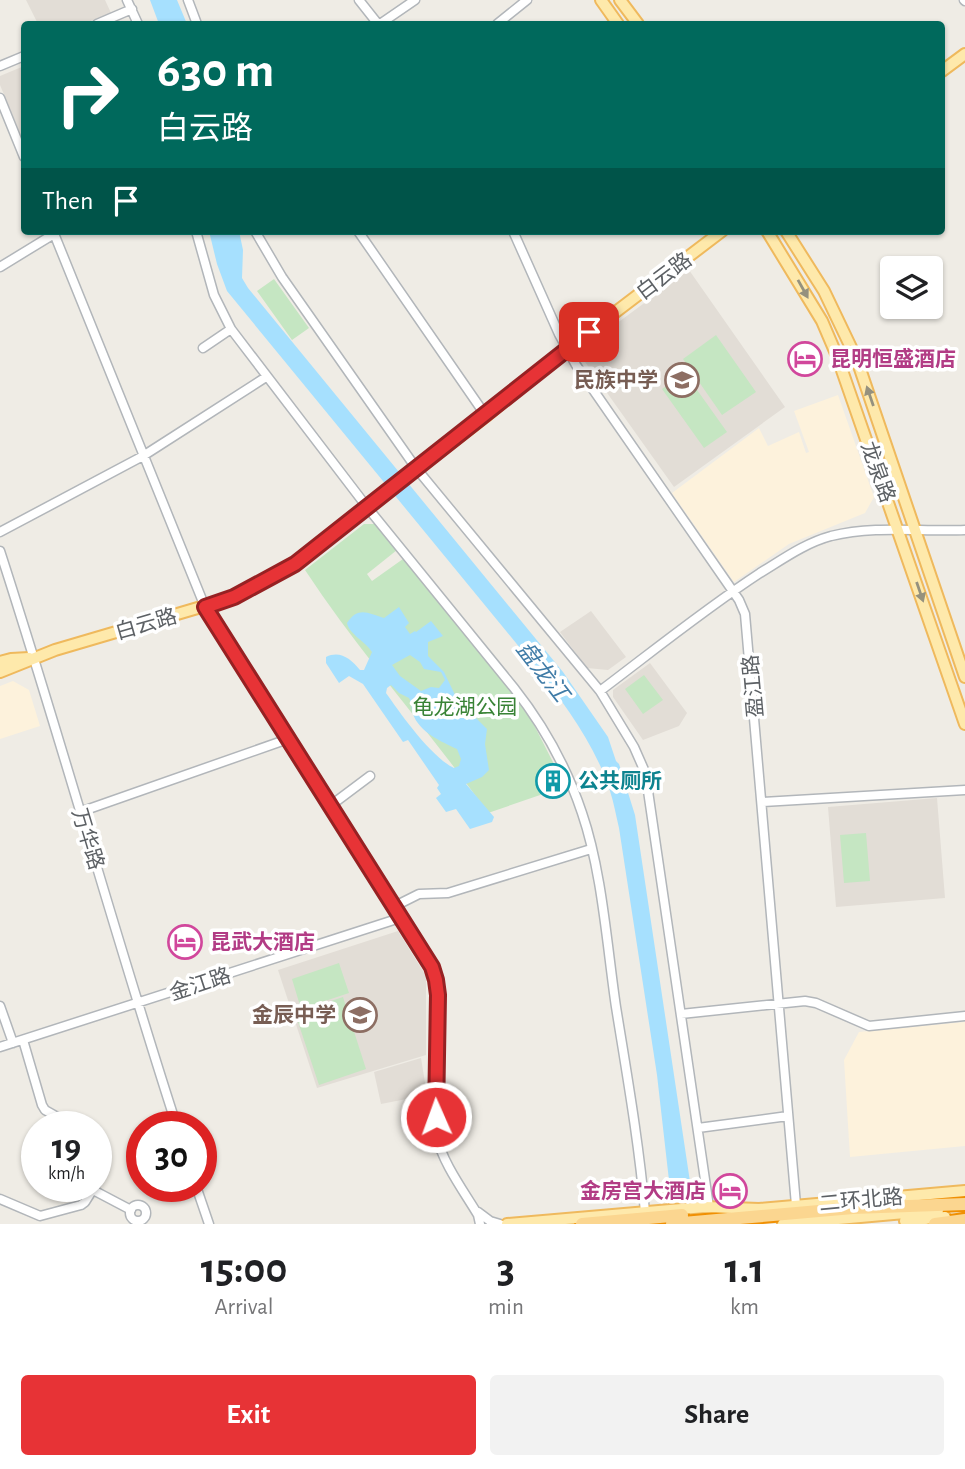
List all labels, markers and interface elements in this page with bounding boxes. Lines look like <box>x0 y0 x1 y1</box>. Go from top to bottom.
text: 630 m <box>157 47 274 96</box>
icon: right <box>42 49 133 140</box>
text: 白云路 <box>157 113 253 145</box>
icon: arrive <box>107 182 145 220</box>
text: Then <box>42 188 93 214</box>
street label: 白云路 <box>632 248 696 304</box>
map controls <box>880 256 943 319</box>
button: layers <box>880 256 943 319</box>
one-way arrow <box>797 279 809 298</box>
pin <box>559 302 619 362</box>
icon: arrive <box>570 313 608 351</box>
hotel icon: 昆明恒盛酒店 <box>786 340 824 378</box>
place label: 昆明恒盛酒店 <box>830 347 956 370</box>
school or university icon: 民族中学 <box>663 361 701 399</box>
place label: 民族中学 <box>574 369 658 391</box>
one-way arrow <box>864 385 875 406</box>
street label: 龙泉路 <box>857 439 899 505</box>
one-way arrow <box>915 582 926 603</box>
street label: 白云路 <box>113 605 179 643</box>
water label: 盘龙江 <box>512 636 576 709</box>
street label: 盈江路 <box>739 654 767 718</box>
park label: 龟龙湖公园 <box>413 696 518 718</box>
building icon: 公共厕所 <box>534 762 572 800</box>
place label: 公共厕所 <box>578 770 662 792</box>
street label: 万华路 <box>68 806 108 872</box>
hotel icon: 昆武大酒店 <box>166 923 204 961</box>
place label: 昆武大酒店 <box>210 931 315 953</box>
street label: 金江路 <box>167 964 233 1004</box>
school or university icon: 金辰中学 <box>341 996 379 1034</box>
place label: 金辰中学 <box>252 1003 336 1026</box>
position arrow <box>399 1080 473 1154</box>
speed limit sign: 30 <box>126 1111 217 1202</box>
text: 19 <box>52 1130 81 1165</box>
text: km/h <box>48 1165 85 1183</box>
hotel icon: 金房宫大酒店 <box>711 1172 749 1210</box>
place label: 金房宫大酒店 <box>580 1179 706 1202</box>
street label: 二环北路 <box>818 1185 904 1215</box>
text: 15:00 <box>201 1248 287 1290</box>
text: 3 <box>497 1248 515 1290</box>
text: 1.1 <box>724 1248 764 1290</box>
text: Arrival <box>214 1296 274 1319</box>
text: min <box>488 1296 524 1319</box>
text: km <box>730 1296 759 1319</box>
button: Exit <box>21 1375 476 1455</box>
button: Share <box>490 1375 944 1455</box>

